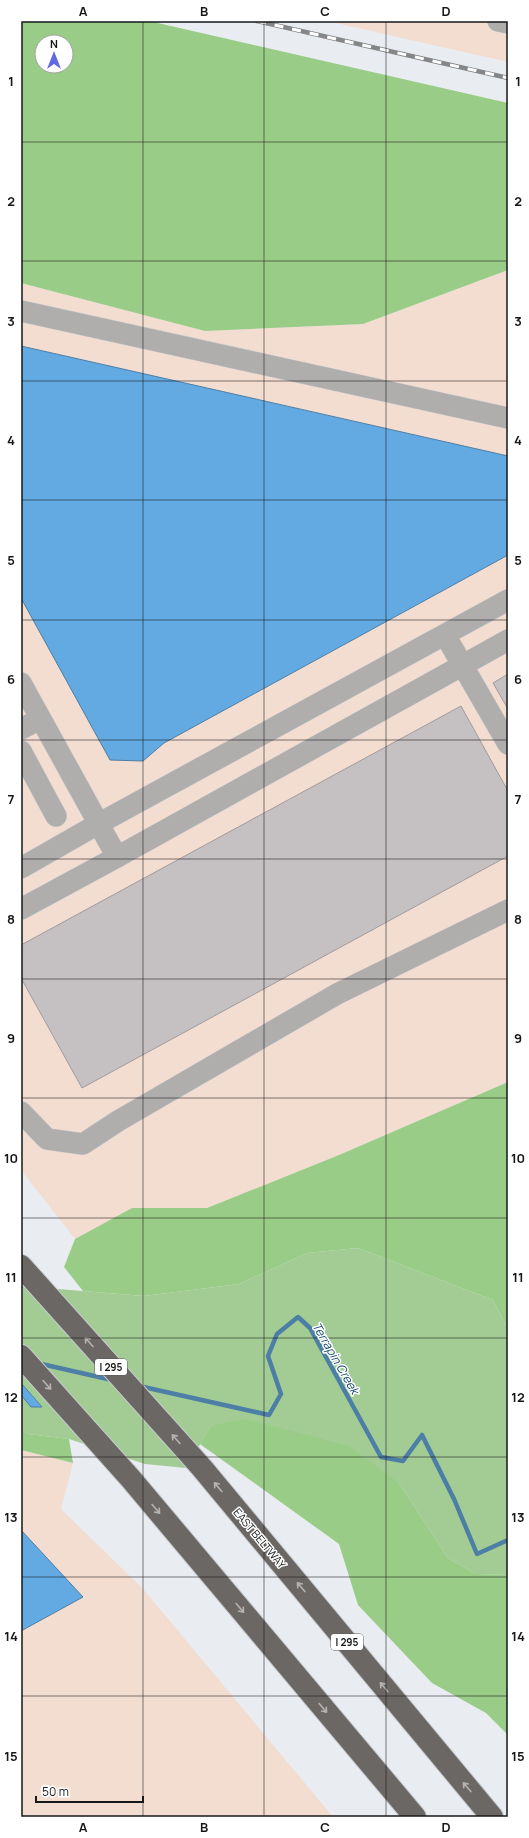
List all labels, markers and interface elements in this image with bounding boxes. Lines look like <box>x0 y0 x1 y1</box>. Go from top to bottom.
text: A <box>79 2 88 20</box>
text: B <box>200 2 208 20</box>
text: C <box>320 2 330 20</box>
text: D <box>441 2 451 20</box>
north arrow <box>34 34 74 74</box>
text: N <box>50 36 58 51</box>
text: 1 <box>8 72 14 90</box>
text: 1 <box>515 72 521 90</box>
text: 2 <box>7 192 15 210</box>
text: 2 <box>514 192 522 210</box>
text: 3 <box>7 312 15 330</box>
text: 3 <box>514 312 522 330</box>
text: 4 <box>7 431 15 449</box>
text: 4 <box>514 431 522 449</box>
text: 5 <box>7 551 15 569</box>
text: 5 <box>514 551 522 569</box>
text: 6 <box>7 670 15 688</box>
text: 6 <box>514 670 522 688</box>
text: 7 <box>8 790 15 808</box>
text: 7 <box>515 790 522 808</box>
text: 8 <box>7 910 15 928</box>
text: 8 <box>514 910 522 928</box>
text: 9 <box>7 1029 15 1047</box>
text: 9 <box>514 1029 522 1047</box>
text: 10 <box>4 1149 18 1167</box>
text: 10 <box>511 1149 525 1167</box>
text: 11 <box>5 1268 17 1286</box>
text: 11 <box>512 1268 524 1286</box>
water label: Terrapin Creek <box>309 1319 365 1399</box>
one-way arrow <box>84 1337 94 1347</box>
road number: I 295 <box>95 1359 127 1375</box>
one-way arrow <box>42 1380 52 1390</box>
text: 12 <box>4 1388 18 1406</box>
text: 12 <box>511 1388 525 1406</box>
one-way arrow <box>171 1434 180 1444</box>
one-way arrow <box>213 1482 222 1493</box>
one-way arrow <box>152 1503 161 1514</box>
street label: EAST BELTWAY <box>230 1505 290 1572</box>
text: 13 <box>4 1508 18 1526</box>
text: 13 <box>511 1508 525 1526</box>
one-way arrow <box>296 1582 305 1593</box>
one-way arrow <box>235 1603 244 1614</box>
text: 14 <box>4 1627 18 1645</box>
text: 14 <box>511 1627 525 1645</box>
road number: I 295 <box>331 1634 363 1650</box>
one-way arrow <box>379 1682 388 1692</box>
one-way arrow <box>319 1702 328 1713</box>
text: 15 <box>4 1747 18 1765</box>
text: 15 <box>511 1747 525 1765</box>
scale bar <box>36 1778 143 1804</box>
one-way arrow <box>463 1782 472 1792</box>
text: 50 m <box>42 1783 69 1800</box>
text: A <box>79 1818 88 1836</box>
text: B <box>200 1818 208 1836</box>
text: C <box>320 1818 330 1836</box>
text: D <box>441 1818 451 1836</box>

